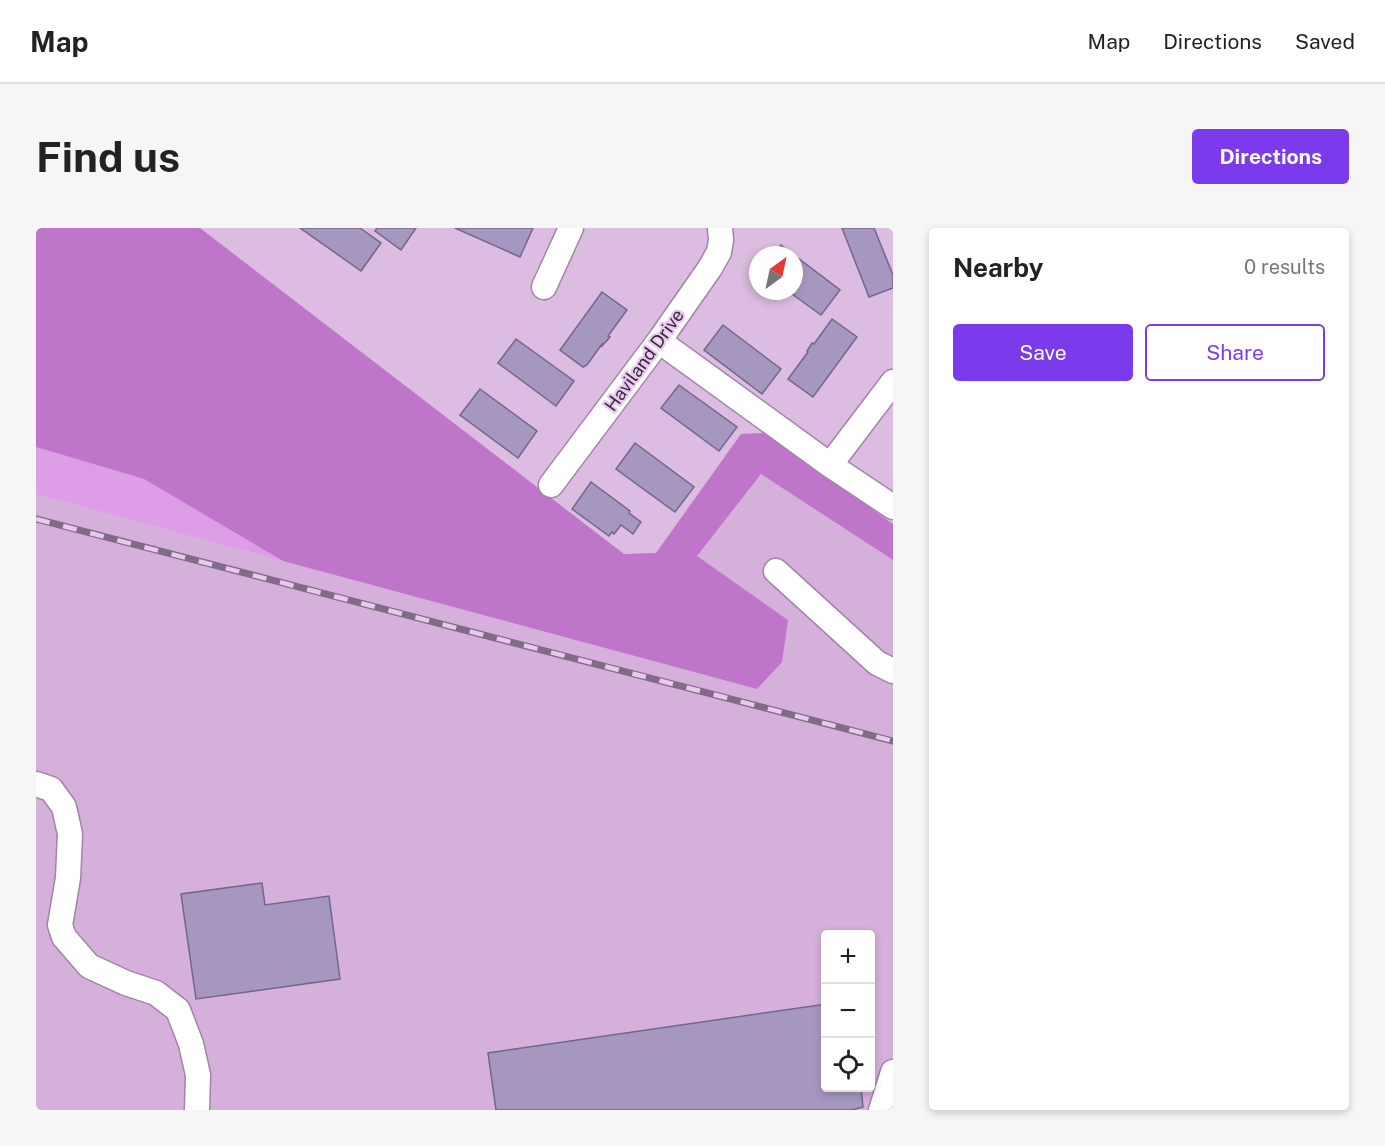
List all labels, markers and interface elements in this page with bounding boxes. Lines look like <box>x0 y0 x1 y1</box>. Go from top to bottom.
text: Map <box>30 25 89 58</box>
text: Map <box>1088 29 1130 54</box>
text: Directions <box>1163 29 1262 54</box>
text: Saved <box>1295 29 1355 54</box>
button: Directions <box>1192 129 1349 184</box>
text: Find us <box>36 132 180 181</box>
north arrow <box>749 246 803 300</box>
text: Nearby <box>953 252 1043 283</box>
text: 0 results <box>1244 255 1325 279</box>
street label: Haviland Drive <box>600 305 688 415</box>
button: Save <box>953 324 1133 381</box>
button: Share <box>1145 324 1325 381</box>
map controls <box>821 930 875 1092</box>
button: + <box>821 930 875 984</box>
button: − <box>821 984 875 1038</box>
button: locate <box>821 1038 875 1092</box>

